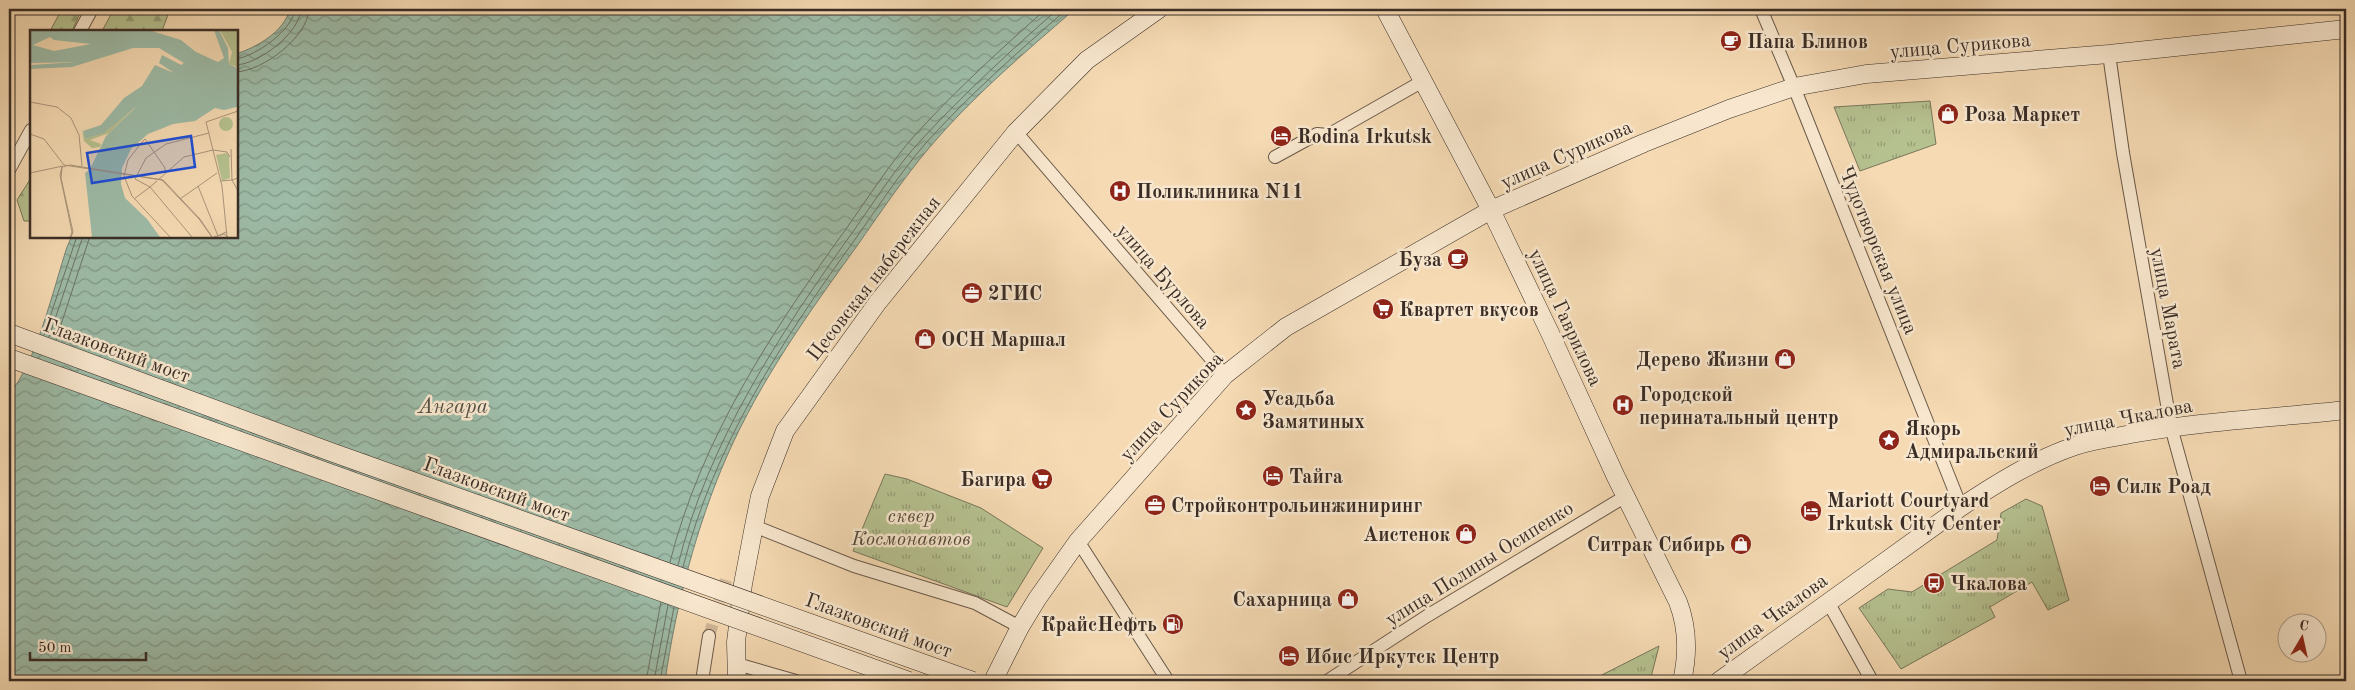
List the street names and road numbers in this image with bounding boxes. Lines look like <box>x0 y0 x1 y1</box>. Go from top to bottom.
street label: улица Сурикова <box>1889 31 2032 63</box>
street label: улица Сурикова <box>1498 118 1636 194</box>
street label: Чудотворская улица <box>1834 164 1920 338</box>
street label: Цесовская набережная <box>804 193 945 365</box>
street label: улица Бурлова <box>1112 221 1213 334</box>
street label: улица Гаврилова <box>1524 246 1605 390</box>
street label: улица Марата <box>2145 246 2189 371</box>
street label: Глазковский мост <box>40 316 192 388</box>
street label: улица Сурикова <box>1117 349 1228 466</box>
street label: улица Чкалова <box>2062 397 2195 441</box>
street label: Глазковский мост <box>420 455 572 527</box>
street label: улица Полины Осипенко <box>1382 499 1578 631</box>
street label: улица Чкалова <box>1714 571 1832 664</box>
street label: Глазковский мост <box>802 591 954 663</box>

